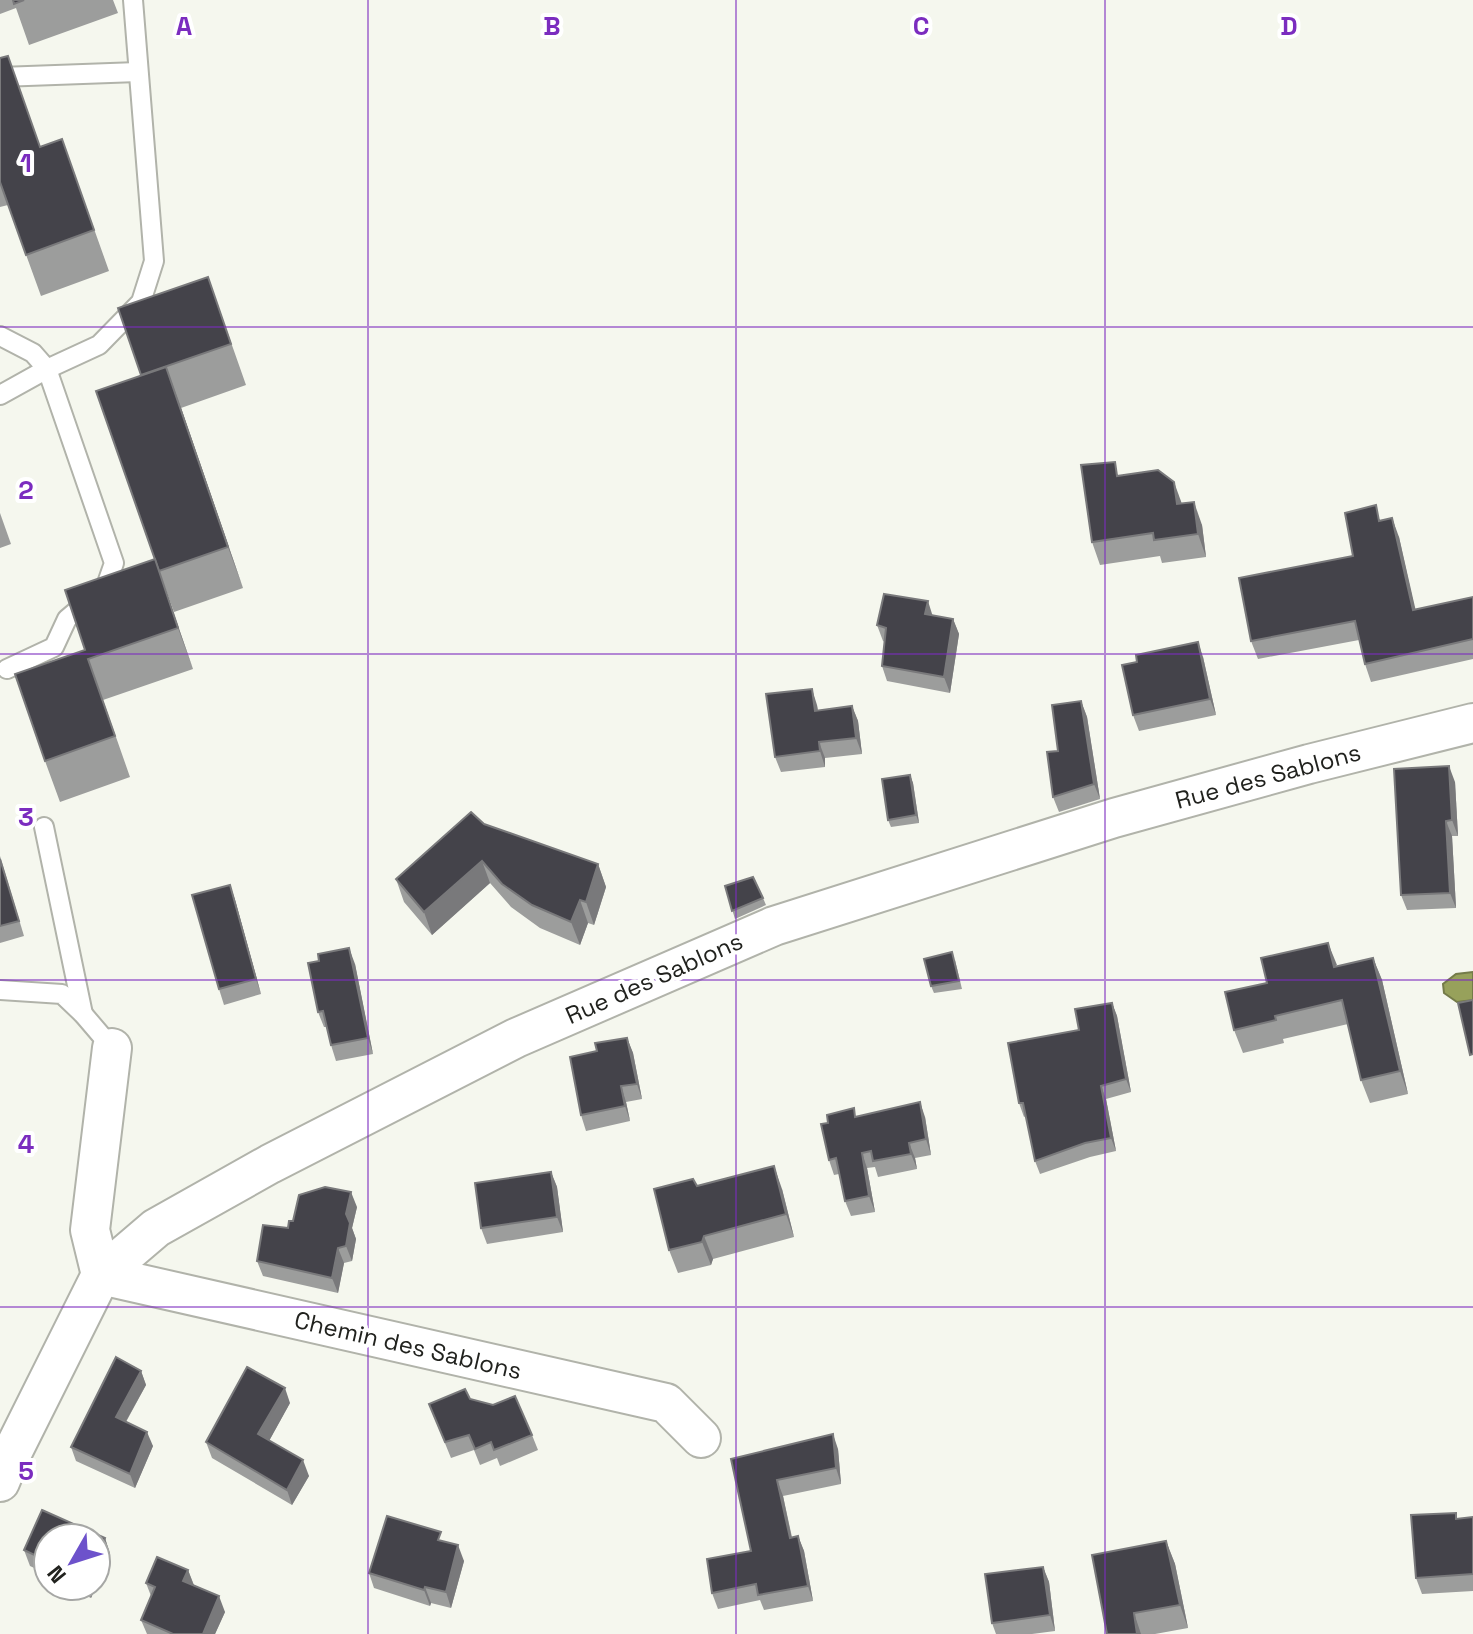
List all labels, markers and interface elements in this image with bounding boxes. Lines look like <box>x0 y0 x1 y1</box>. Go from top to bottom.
text: A <box>176 9 193 43</box>
text: B <box>543 9 561 43</box>
text: C <box>913 9 929 43</box>
text: D <box>1280 9 1298 43</box>
text: 1 <box>20 146 32 180</box>
text: 2 <box>18 473 34 507</box>
street label: Rue des Sablons <box>1172 736 1364 816</box>
text: 3 <box>18 800 34 834</box>
street label: Rue des Sablons <box>561 925 747 1031</box>
text: 4 <box>18 1127 34 1161</box>
street label: Chemin des Sablons <box>291 1304 525 1386</box>
text: 5 <box>18 1454 34 1488</box>
north arrow <box>32 1522 112 1602</box>
text: N <box>41 1560 72 1589</box>

